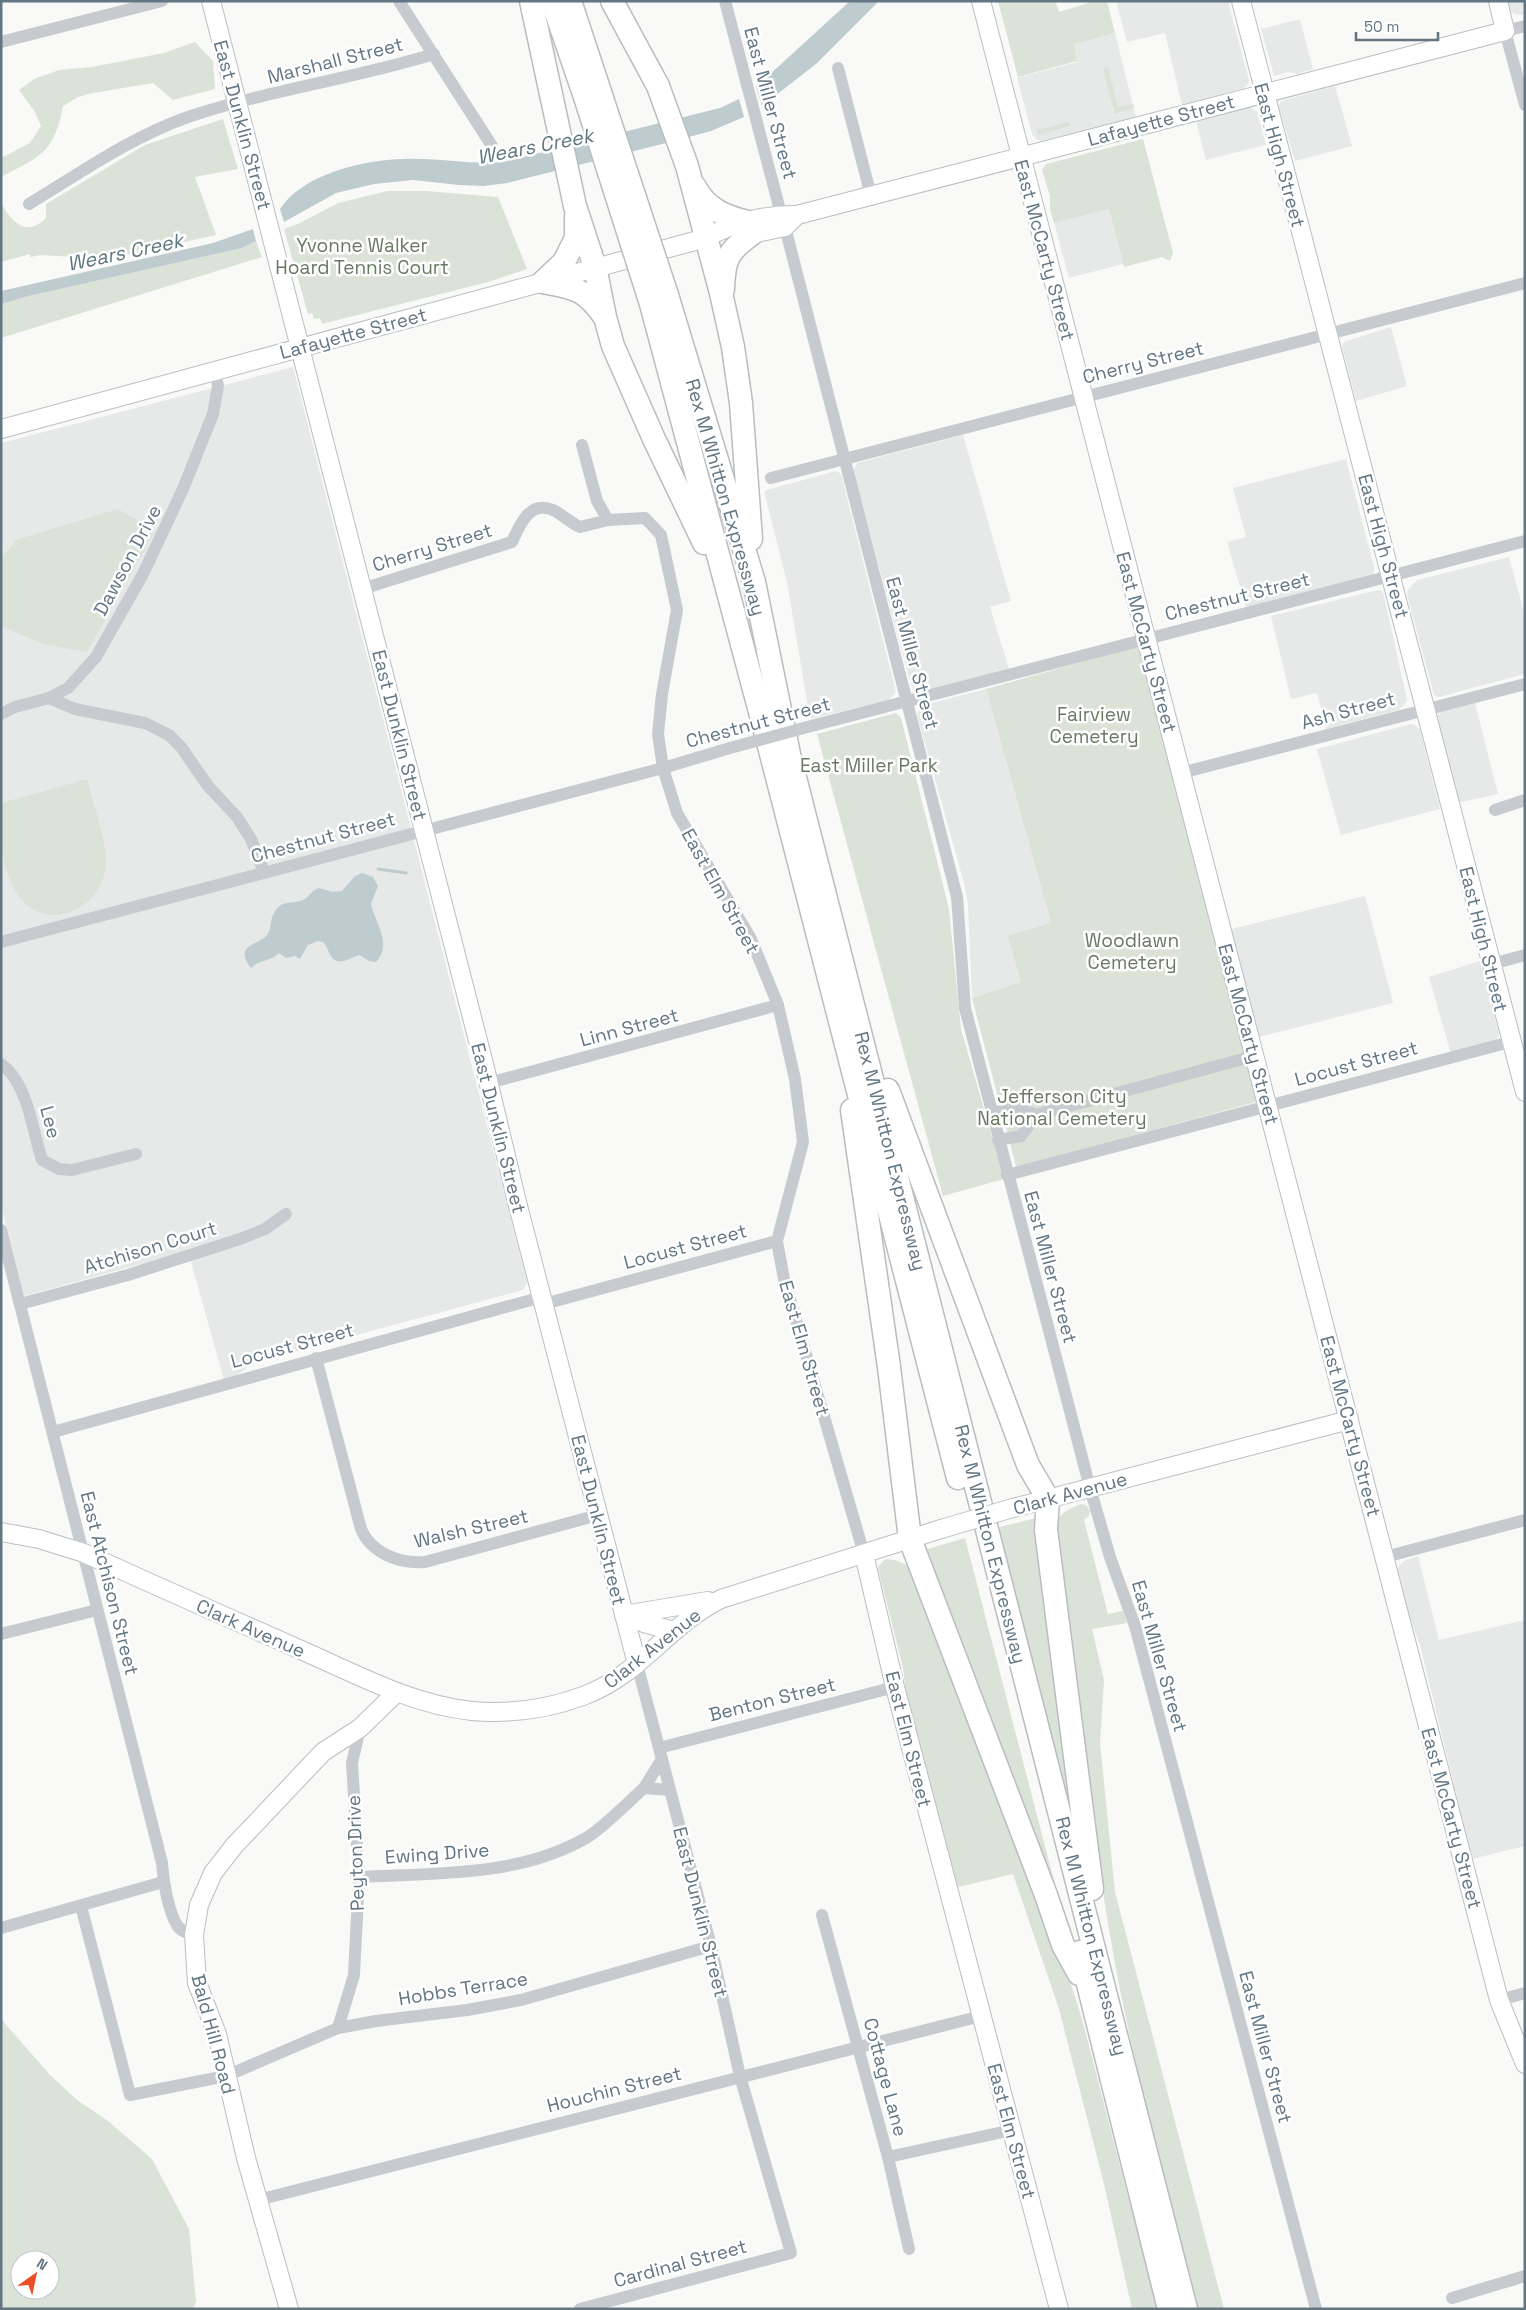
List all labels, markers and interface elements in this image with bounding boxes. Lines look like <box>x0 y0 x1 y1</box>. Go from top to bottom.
scale bar <box>1356 10 1438 42</box>
text: 50 m <box>1364 17 1399 36</box>
street label: East Miller Street <box>738 24 803 182</box>
street label: Marshall Street <box>265 32 406 89</box>
street label: East Dunklin Street <box>208 37 277 213</box>
street label: East High Street <box>1248 80 1311 230</box>
street label: Lafayette Street <box>1085 89 1238 152</box>
water label: Wears Creek <box>475 122 598 170</box>
street label: East McCarty Street <box>1008 157 1081 343</box>
water label: Wears Creek <box>65 227 188 277</box>
park label: Yvonne Walker Hoard Tennis Court <box>275 233 449 280</box>
street label: Lafayette Street <box>277 302 430 365</box>
street label: Cherry Street <box>1080 335 1206 390</box>
street label: Rex M Whitton Expressway <box>680 376 771 619</box>
street label: East High Street <box>1352 471 1415 621</box>
street label: Dawson Drive <box>88 500 167 620</box>
street label: Cherry Street <box>369 517 495 578</box>
street label: East McCarty Street <box>1110 549 1183 735</box>
street label: Chestnut Street <box>1162 566 1312 627</box>
street label: East Miller Street <box>880 574 945 732</box>
street label: East Dunklin Street <box>366 647 433 823</box>
street label: Ash Street <box>1298 686 1398 735</box>
street label: Chestnut Street <box>683 691 833 754</box>
park label: Fairview Cemetery <box>1049 702 1139 749</box>
park label: East Miller Park <box>800 753 938 778</box>
street label: Chestnut Street <box>248 806 398 869</box>
street label: East Elm Street <box>676 824 765 958</box>
street label: East High Street <box>1453 864 1514 1014</box>
park label: Woodlawn Cemetery <box>1085 928 1179 975</box>
street label: East McCarty Street <box>1212 941 1285 1127</box>
street label: Linn Street <box>577 1002 681 1053</box>
street label: Rex M Whitton Expressway <box>849 1029 932 1273</box>
street label: Locust Street <box>1292 1035 1420 1092</box>
street label: East Dunklin Street <box>465 1040 532 1216</box>
park label: Jefferson City National Cemetery <box>977 1084 1147 1131</box>
street label: Lee <box>34 1103 67 1141</box>
street label: East Miller Street <box>1018 1188 1083 1346</box>
street label: Atchison Court <box>81 1215 220 1280</box>
street label: Locust Street <box>621 1218 749 1275</box>
street label: East Elm Street <box>773 1278 836 1419</box>
street label: Locust Street <box>228 1317 356 1374</box>
street label: East McCarty Street <box>1314 1333 1387 1519</box>
street label: Rex M Whitton Expressway <box>949 1422 1032 1666</box>
street label: East Dunklin Street <box>565 1432 632 1608</box>
street label: Clark Avenue <box>1010 1466 1130 1521</box>
street label: East Atchison Street <box>75 1489 144 1678</box>
street label: Walsh Street <box>411 1503 531 1554</box>
street label: East Miller Street <box>1126 1577 1193 1735</box>
street label: Clark Avenue <box>192 1593 309 1664</box>
street label: Clark Avenue <box>599 1603 706 1694</box>
street label: East Elm Street <box>879 1668 938 1810</box>
street label: Benton Street <box>706 1672 838 1727</box>
street label: East McCarty Street <box>1415 1725 1488 1911</box>
street label: Peyton Drive <box>341 1794 370 1911</box>
street label: Rex M Whitton Expressway <box>1050 1814 1133 2058</box>
street label: East Dunklin Street <box>667 1824 734 2000</box>
street label: Ewing Drive <box>384 1837 490 1870</box>
street label: Hobbs Terrace <box>396 1966 530 2011</box>
street label: East Miller Street <box>1233 1968 1298 2126</box>
street label: Bald Hill Road <box>185 1971 242 2097</box>
street label: Cottage Lane <box>858 2015 913 2139</box>
street label: East Elm Street <box>981 2060 1042 2202</box>
street label: Houchin Street <box>544 2061 684 2118</box>
street label: Cardinal Street <box>611 2234 750 2293</box>
north arrow <box>10 2250 60 2300</box>
text: N <box>33 2254 51 2274</box>

